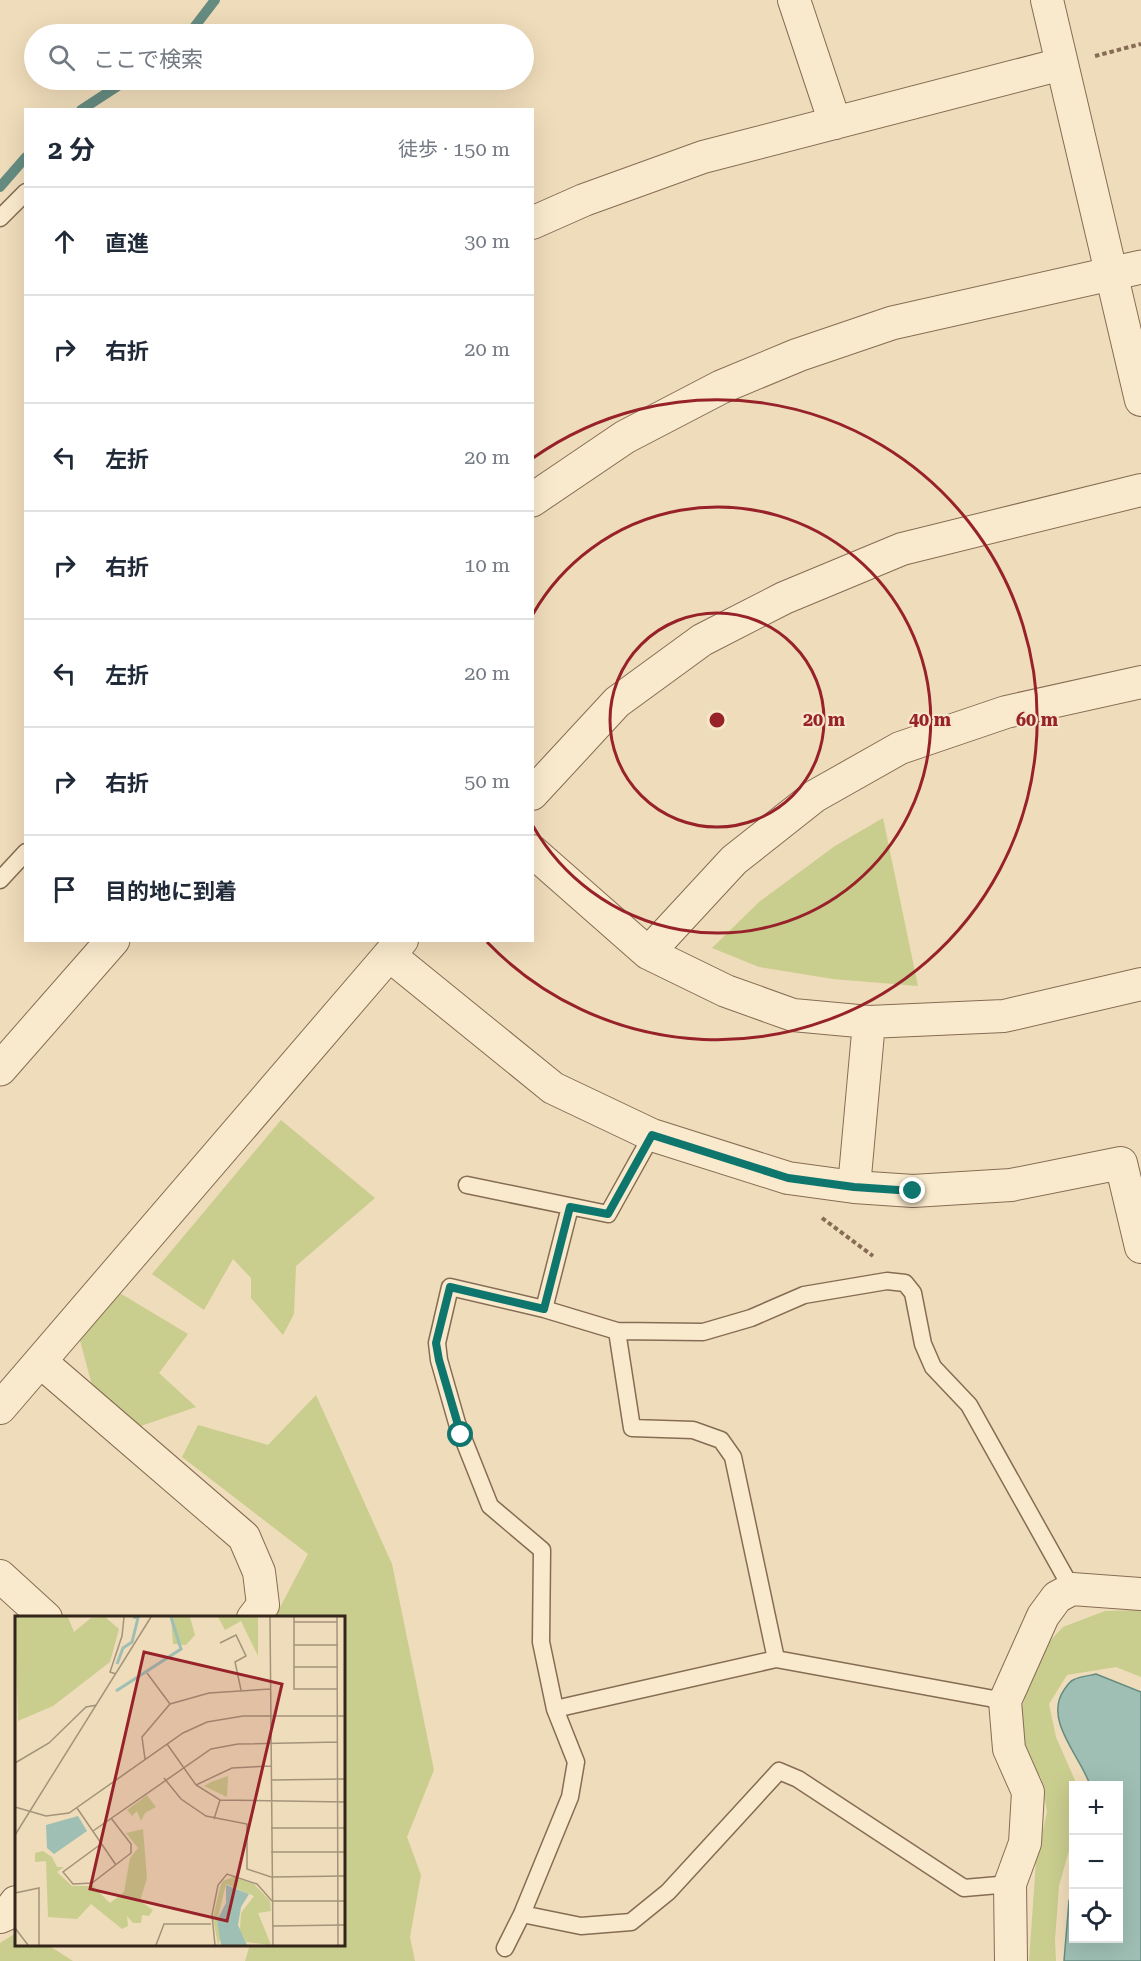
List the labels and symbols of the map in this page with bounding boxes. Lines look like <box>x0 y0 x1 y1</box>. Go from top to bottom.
text: 20 m <box>803 709 846 730</box>
text: 40 m <box>909 709 952 730</box>
text: 60 m <box>1016 709 1059 730</box>
centre of rings <box>707 710 727 730</box>
route end <box>899 1177 925 1203</box>
route start <box>447 1421 473 1447</box>
inset map <box>15 1616 345 1946</box>

